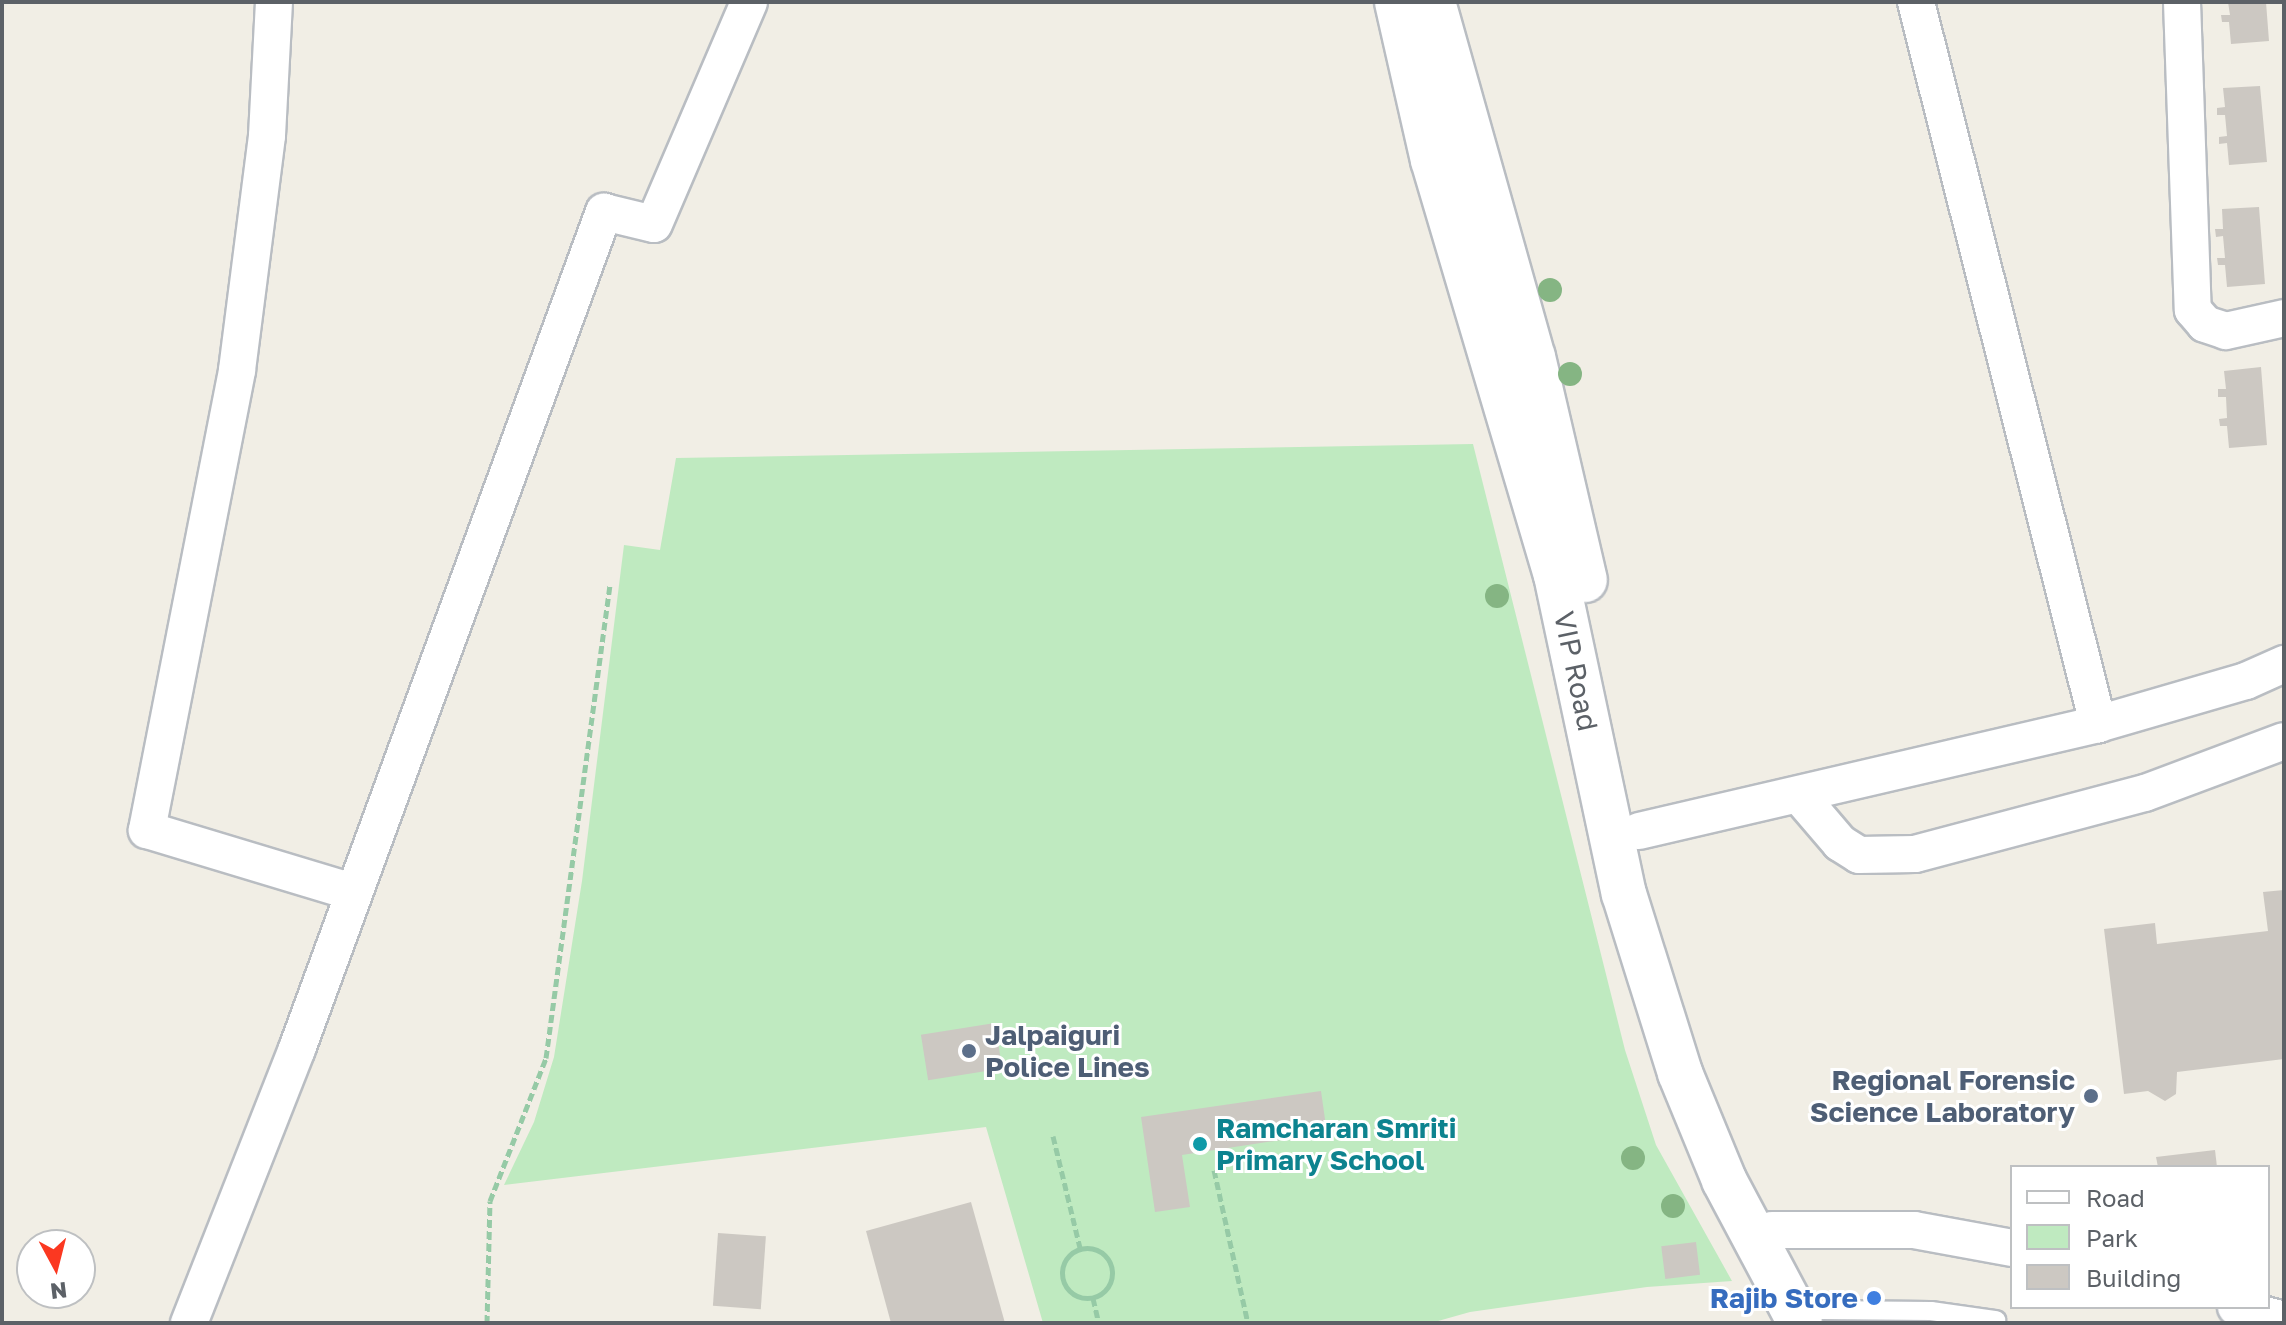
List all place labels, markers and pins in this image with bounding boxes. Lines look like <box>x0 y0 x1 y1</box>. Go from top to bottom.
place label: Jalpaiguri Police Lines <box>985 1018 1150 1084</box>
marker: Jalpaiguri Police Lines <box>960 1042 978 1060</box>
place label: Regional Forensic Science Laboratory <box>1810 1063 2075 1129</box>
marker: Regional Forensic Science Laboratory <box>2082 1087 2100 1105</box>
place label: Ramcharan Smriti Primary School <box>1216 1111 1456 1177</box>
marker: Ramcharan Smriti Primary School <box>1191 1135 1209 1153</box>
place label: Rajib Store <box>1710 1281 1858 1315</box>
marker: Rajib Store <box>1865 1289 1883 1307</box>

